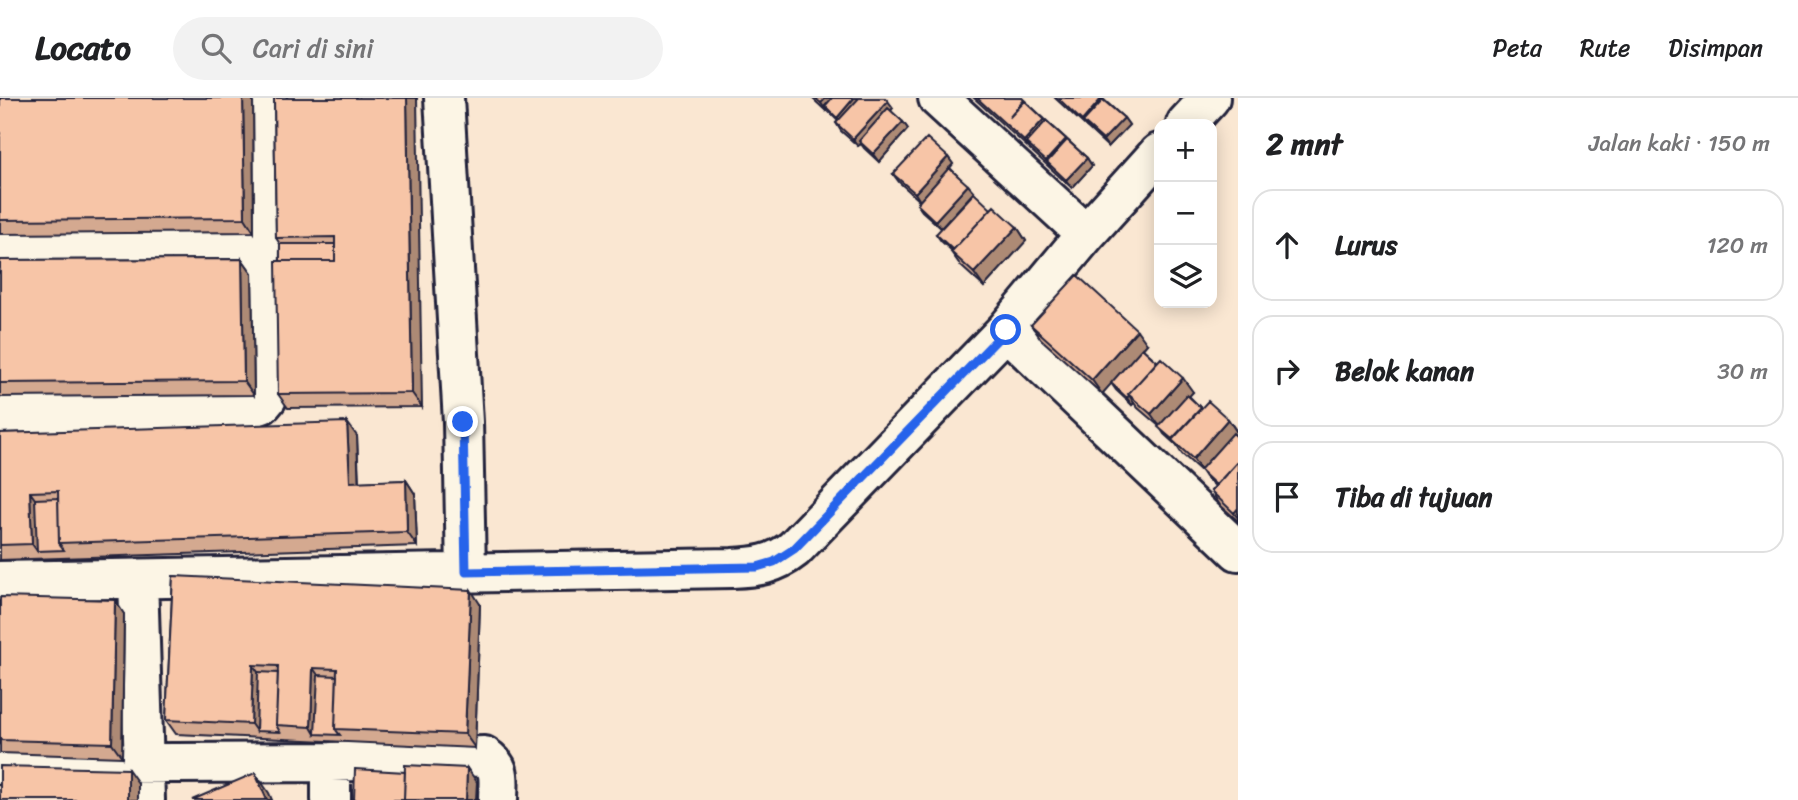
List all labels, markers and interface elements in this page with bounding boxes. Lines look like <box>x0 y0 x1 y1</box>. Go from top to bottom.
search box <box>173 17 663 80</box>
text: Locato <box>35 19 131 77</box>
text: Cari di sini <box>253 25 373 71</box>
text: Peta <box>1493 27 1542 69</box>
text: Rute <box>1580 27 1630 69</box>
text: Disimpan <box>1668 27 1763 69</box>
icon: search <box>197 29 235 67</box>
text: 2 mnt <box>1266 117 1342 171</box>
map controls <box>1154 119 1217 308</box>
button: + <box>1154 119 1217 182</box>
text: Jalan kaki · 150 m <box>1589 123 1770 164</box>
button: − <box>1154 182 1217 245</box>
text: Lurus <box>1335 222 1398 268</box>
text: 120 m <box>1707 225 1768 266</box>
icon: ahead <box>1268 226 1306 264</box>
button: layers <box>1154 245 1217 308</box>
route start <box>990 314 1021 345</box>
text: Belok kanan <box>1335 348 1474 394</box>
text: 30 m <box>1717 351 1768 392</box>
icon: right <box>1268 352 1306 390</box>
route end <box>447 406 478 437</box>
text: Tiba di tujuan <box>1335 474 1492 520</box>
icon: arrive <box>1268 478 1306 516</box>

